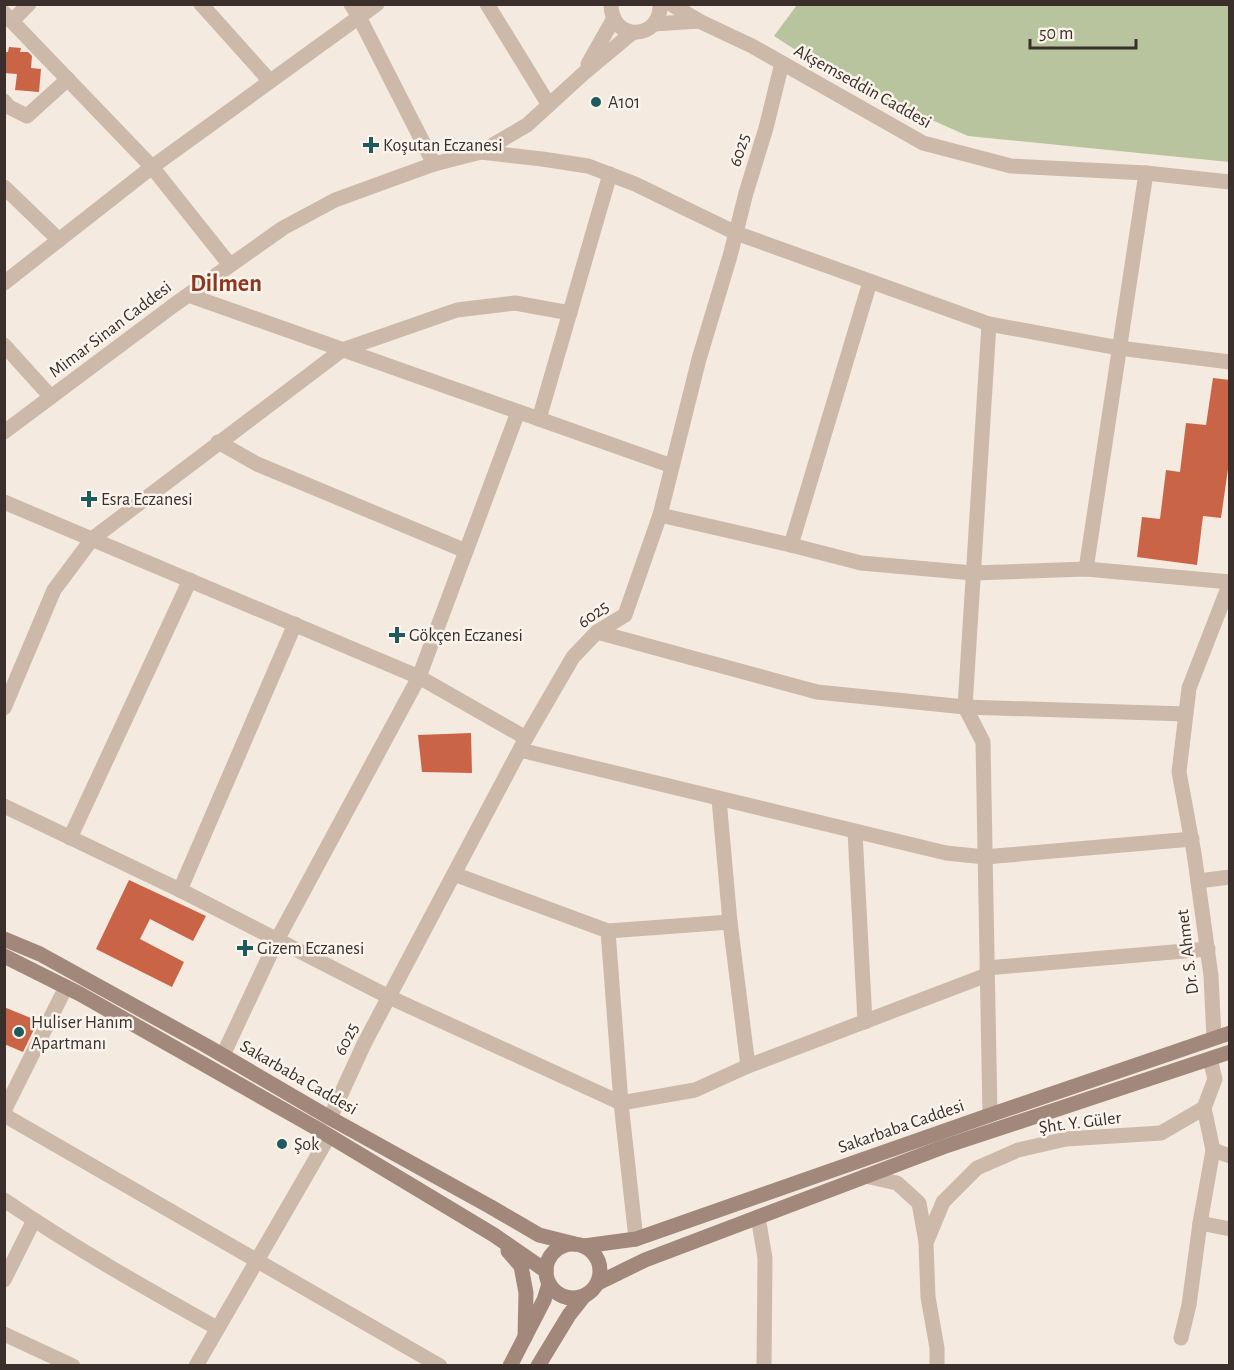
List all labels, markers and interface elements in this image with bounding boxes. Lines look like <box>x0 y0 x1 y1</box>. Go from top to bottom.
scale bar <box>1030 12 1136 50</box>
text: 50 m <box>1039 25 1073 43</box>
street label: Akşemseddin Caddesi <box>791 42 934 132</box>
place label: A101 <box>608 94 640 112</box>
marker: A101 <box>589 95 603 109</box>
street label: 6025 <box>726 132 753 169</box>
place label: Koşutan Eczanesi <box>383 137 503 155</box>
marker: Koşutan Eczanesi <box>364 138 378 152</box>
district label: Dilmen <box>190 272 262 296</box>
street label: Mimar Sinan Caddesi <box>46 278 175 382</box>
place label: Esra Eczanesi <box>101 491 193 509</box>
marker: Esra Eczanesi <box>82 492 96 506</box>
street label: 6025 <box>575 598 613 632</box>
place label: Gökçen Eczanesi <box>409 627 523 645</box>
marker: Gökçen Eczanesi <box>390 628 404 642</box>
street label: Dr. S. Ahmet <box>1174 908 1202 995</box>
place label: Gizem Eczanesi <box>257 940 364 958</box>
marker: Gizem Eczanesi <box>238 941 252 955</box>
place label: Huliser Hanım Apartmanı <box>31 1014 133 1053</box>
street label: 6025 <box>331 1020 362 1059</box>
marker: Huliser Hanım Apartmanı <box>12 1025 26 1039</box>
street label: Sakarbaba Caddesi <box>237 1037 360 1119</box>
street label: Sakarbaba Caddesi <box>836 1097 967 1157</box>
street label: Şht. Y. Güler <box>1038 1109 1123 1137</box>
place label: Şok <box>294 1136 320 1154</box>
marker: Şok <box>275 1137 289 1151</box>

